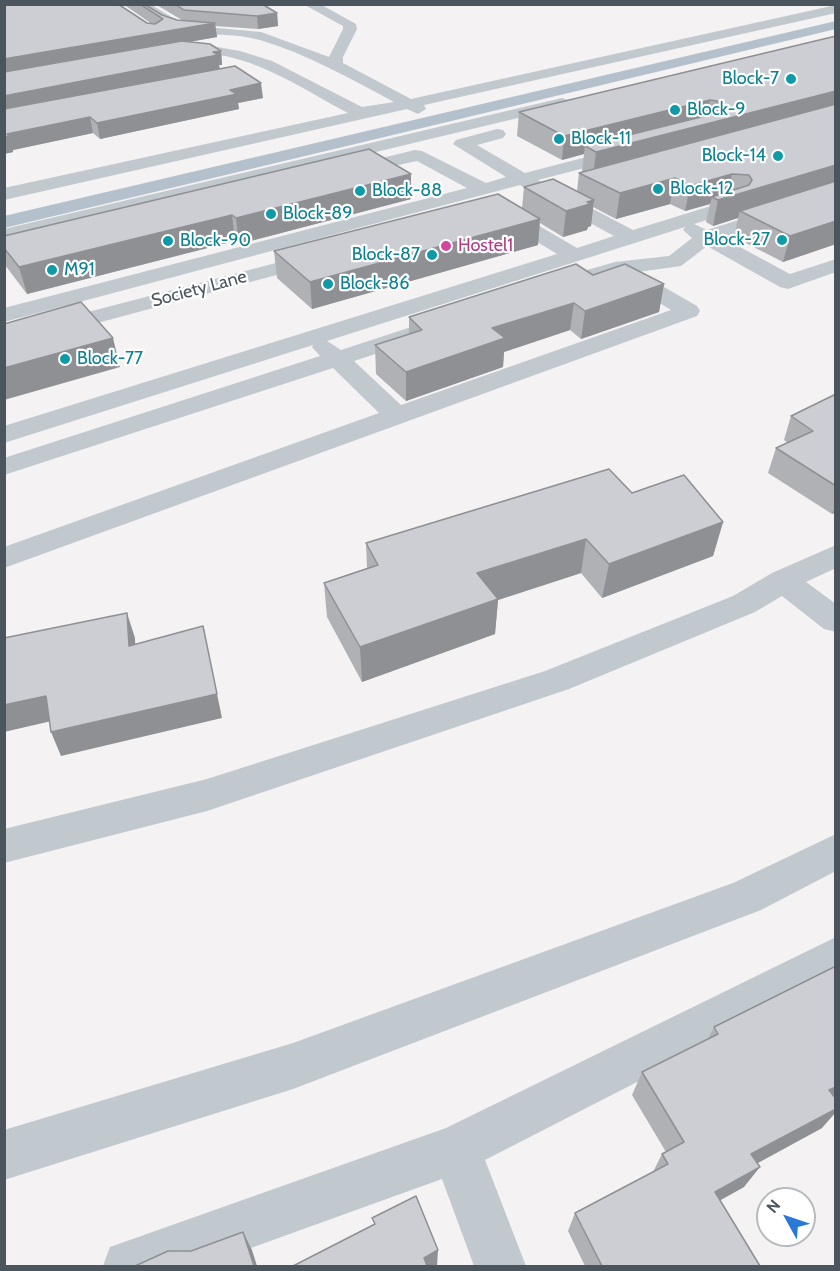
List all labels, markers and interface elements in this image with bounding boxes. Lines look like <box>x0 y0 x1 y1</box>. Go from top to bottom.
place label: Block-7 <box>722 68 779 90</box>
marker: Block-7 <box>784 72 798 86</box>
place label: Block-9 <box>687 99 746 121</box>
marker: Block-9 <box>668 103 682 117</box>
place label: Block-11 <box>571 128 631 150</box>
marker: Block-11 <box>552 132 566 146</box>
place label: Block-14 <box>702 145 766 167</box>
marker: Block-14 <box>771 149 785 163</box>
place label: Block-12 <box>670 178 733 200</box>
place label: Block-88 <box>372 180 442 202</box>
marker: Block-12 <box>651 182 665 196</box>
marker: Block-88 <box>353 184 367 198</box>
place label: Block-89 <box>283 203 352 225</box>
marker: Block-89 <box>264 207 278 221</box>
place label: Block-27 <box>704 229 770 251</box>
place label: Block-90 <box>180 230 251 252</box>
marker: Block-27 <box>775 233 789 247</box>
marker: Block-90 <box>161 234 175 248</box>
place label: Hostel1 <box>458 235 513 257</box>
marker: Hostel1 <box>439 239 453 253</box>
place label: Block-87 <box>352 244 420 266</box>
marker: Block-87 <box>425 248 439 262</box>
place label: M91 <box>64 259 95 281</box>
marker: M91 <box>45 263 59 277</box>
street label: Society Lane <box>149 266 249 312</box>
place label: Block-86 <box>340 273 409 295</box>
marker: Block-86 <box>321 277 335 291</box>
place label: Block-77 <box>77 348 143 370</box>
marker: Block-77 <box>58 352 72 366</box>
north arrow <box>756 1187 816 1247</box>
text: N <box>762 1196 784 1217</box>

